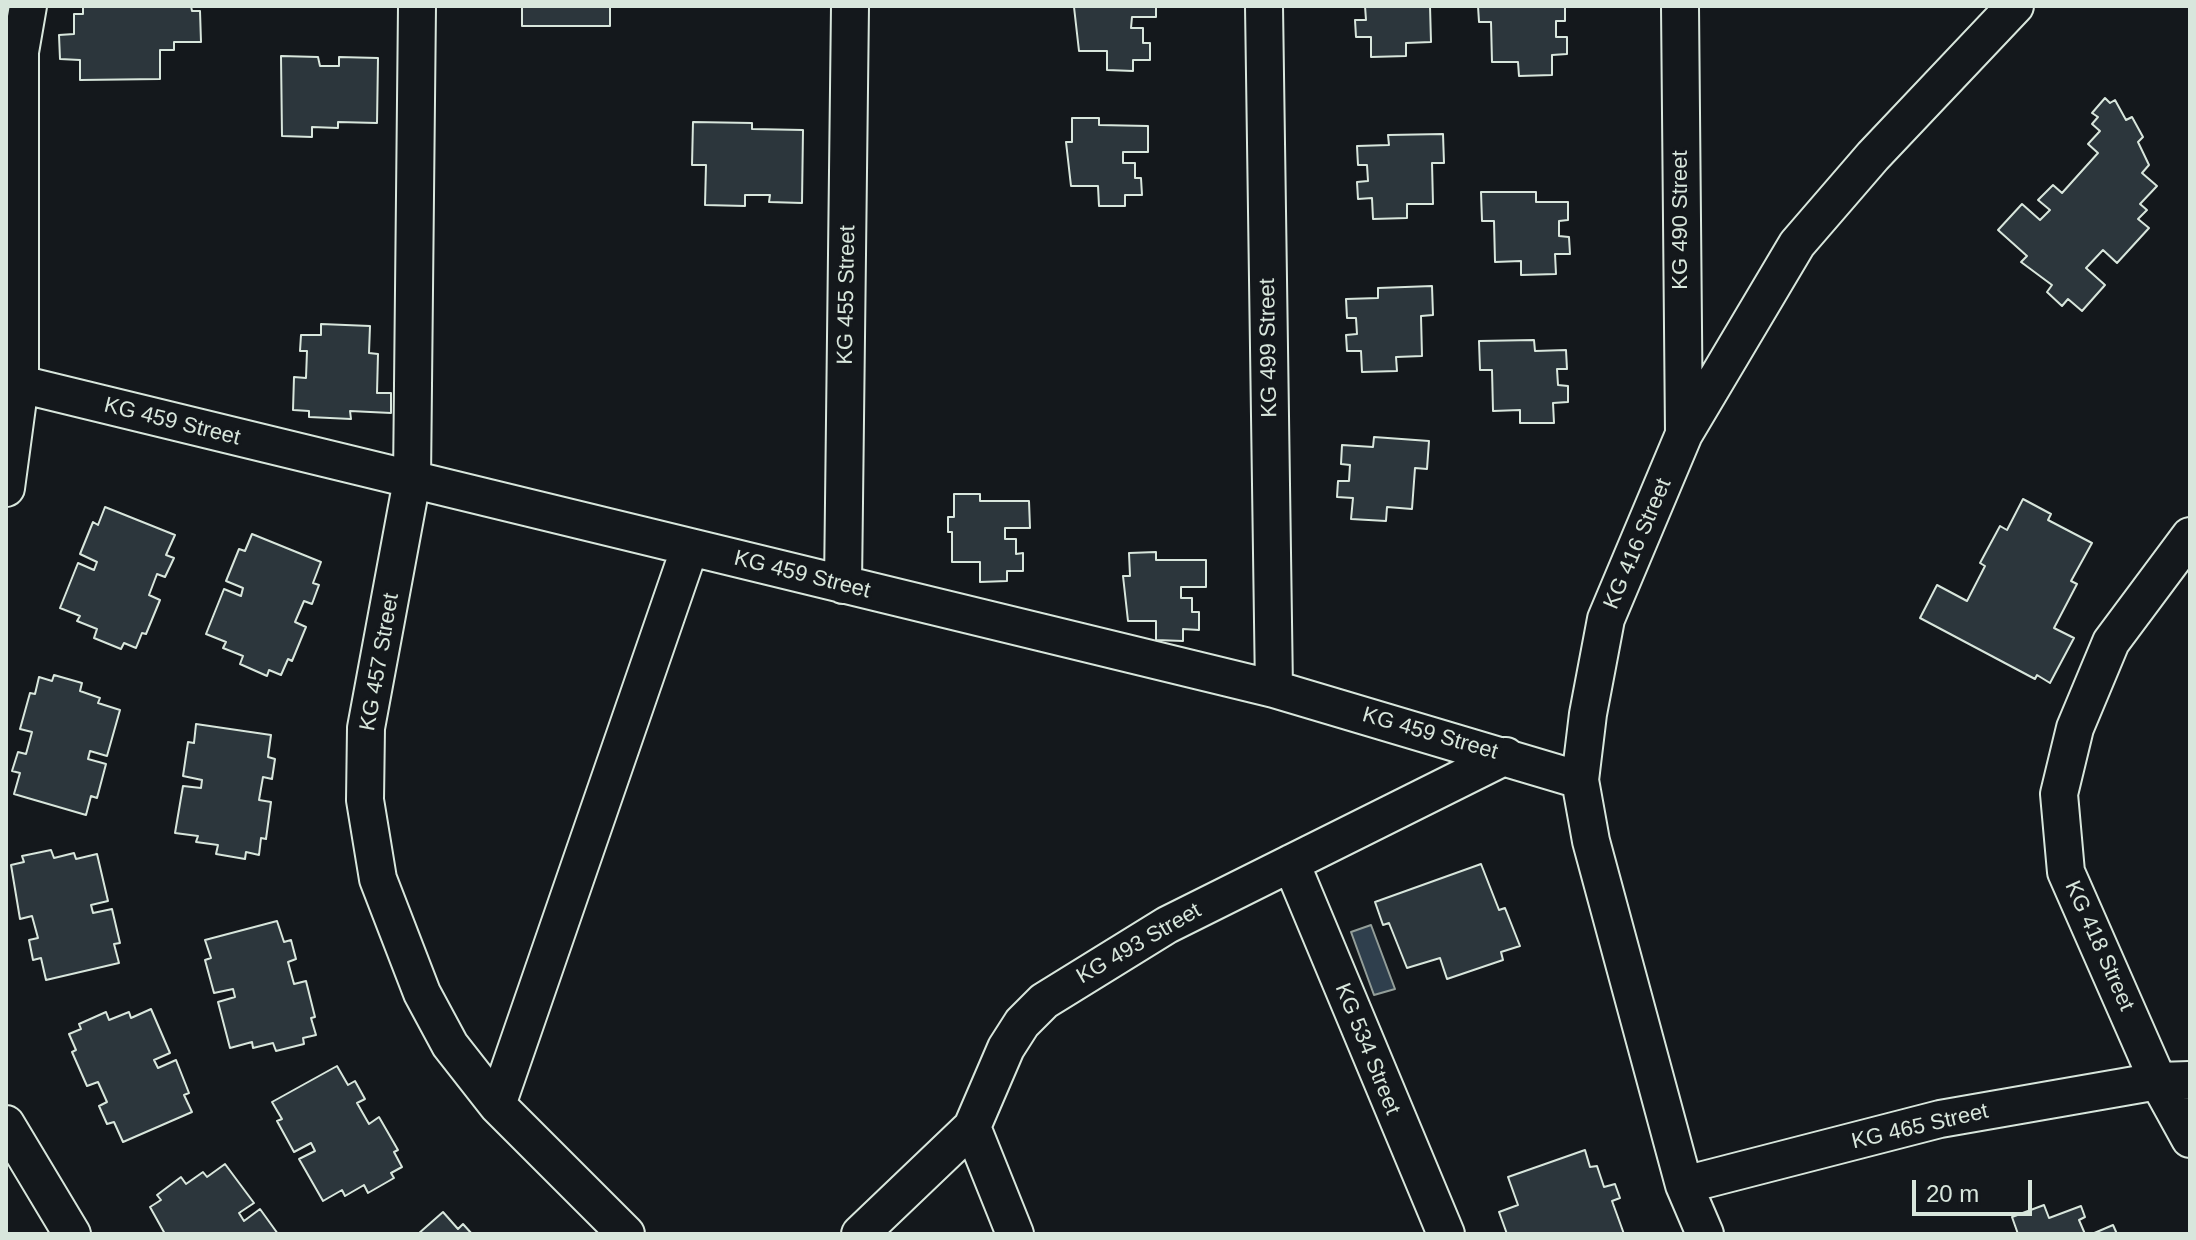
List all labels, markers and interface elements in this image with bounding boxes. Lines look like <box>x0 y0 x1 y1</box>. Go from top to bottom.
street label: KG 490 Street <box>1668 150 1694 290</box>
street label: KG 455 Street <box>833 225 861 365</box>
street label: KG 499 Street <box>1255 278 1283 418</box>
street label: KG 459 Street <box>101 392 243 452</box>
street label: KG 416 Street <box>1599 475 1677 613</box>
street label: KG 459 Street <box>731 545 873 605</box>
street label: KG 457 Street <box>355 591 405 733</box>
street label: KG 459 Street <box>1359 702 1501 766</box>
street label: KG 418 Street <box>2059 877 2139 1015</box>
street label: KG 493 Street <box>1072 898 1206 990</box>
street label: KG 534 Street <box>1329 979 1405 1119</box>
street label: KG 465 Street <box>1849 1098 1991 1156</box>
scale bar <box>1916 1164 2036 1214</box>
text: 20 m <box>1926 1180 1979 1207</box>

